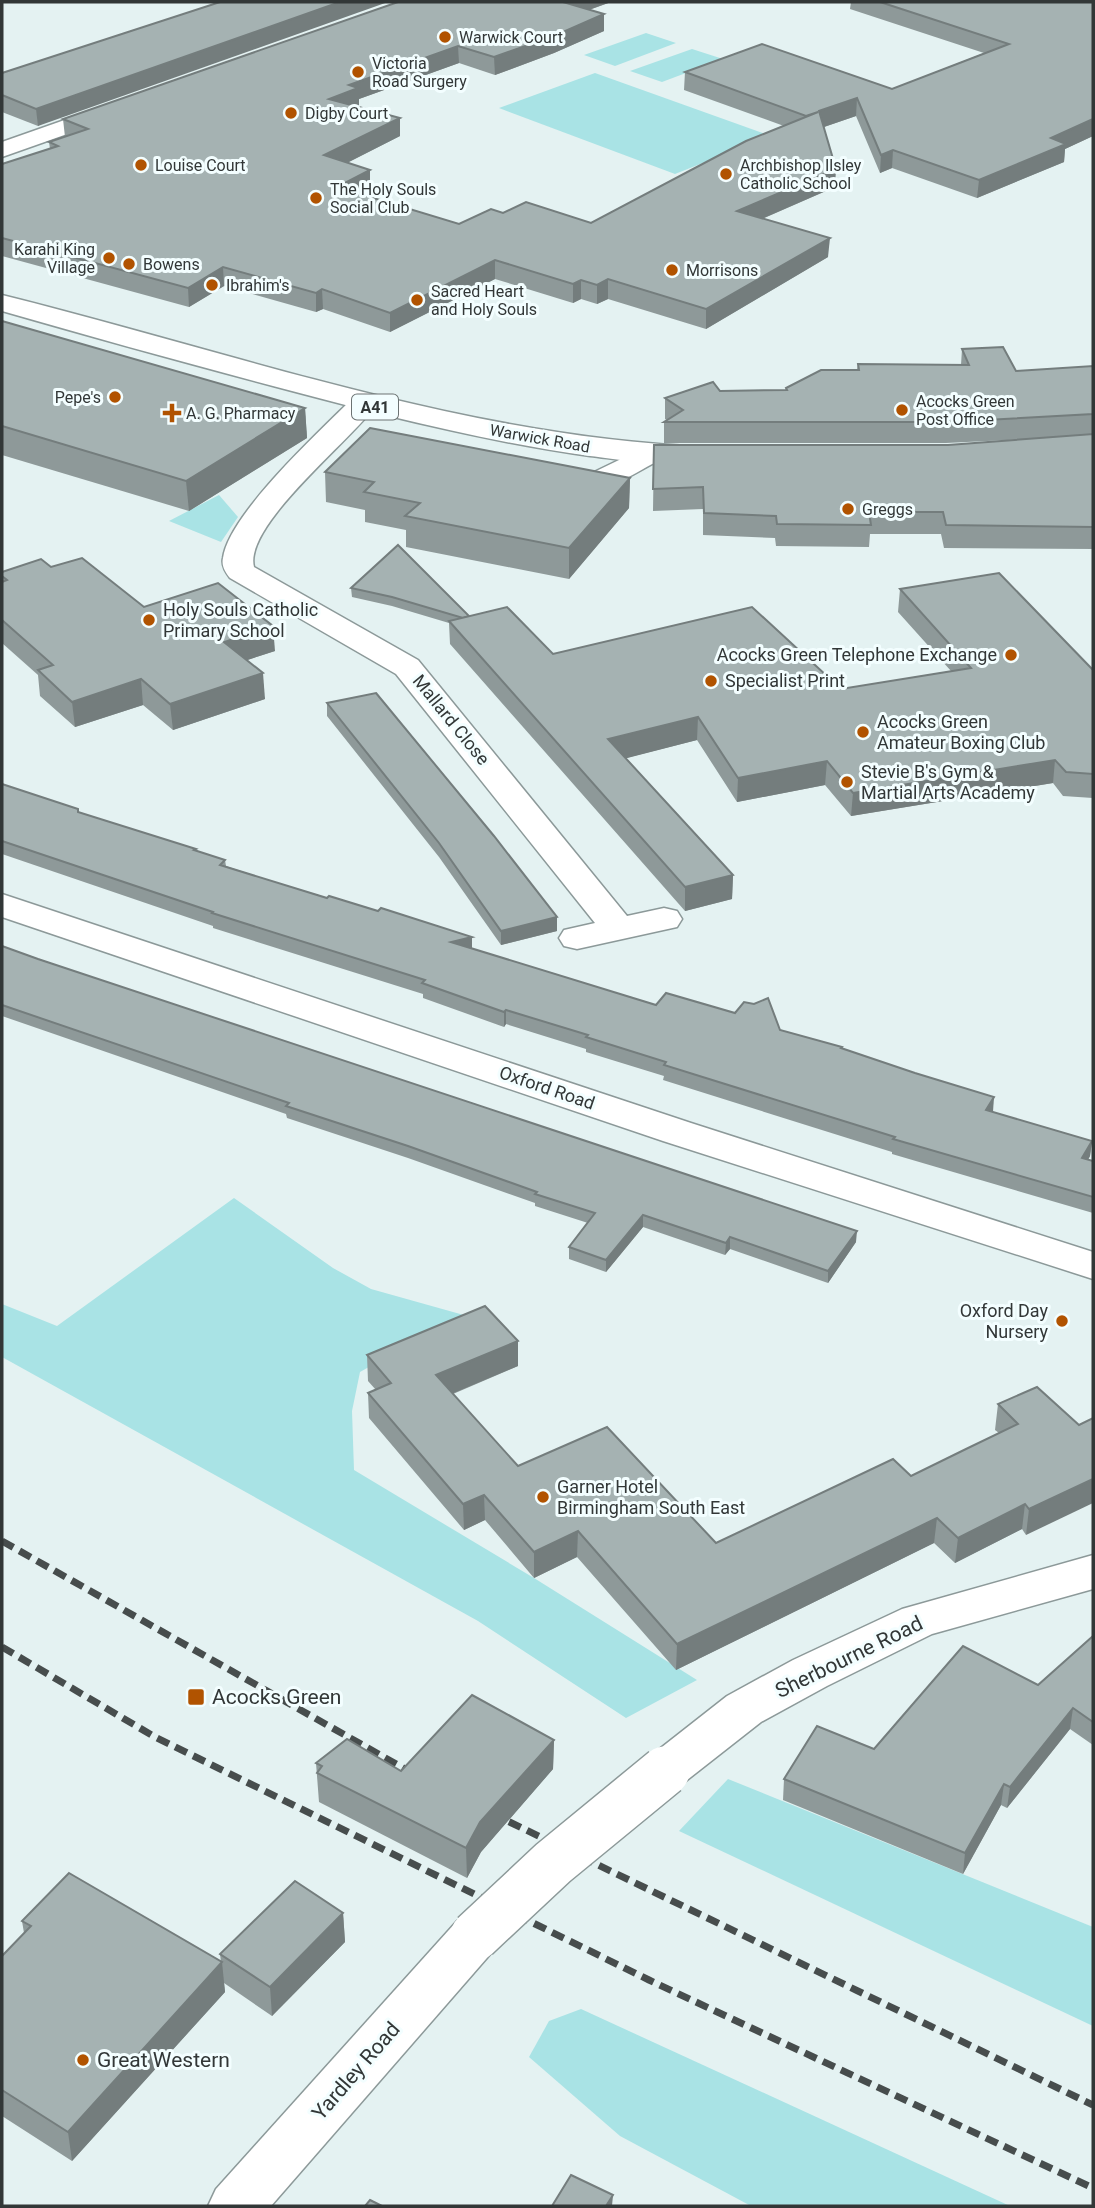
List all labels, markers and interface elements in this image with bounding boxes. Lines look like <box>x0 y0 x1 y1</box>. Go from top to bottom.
place label: Warwick Court <box>459 28 563 47</box>
marker: Warwick Court <box>437 29 453 45</box>
place label: Victoria Road Surgery <box>372 54 467 91</box>
marker: Victoria Road Surgery <box>350 64 366 80</box>
place label: Digby Court <box>305 104 388 123</box>
marker: Digby Court <box>283 105 299 121</box>
place label: Louise Court <box>155 156 246 175</box>
place label: Archbishop Ilsley Catholic School <box>740 156 862 193</box>
marker: Louise Court <box>133 157 149 173</box>
marker: Archbishop Ilsley Catholic School <box>718 166 734 182</box>
place label: The Holy Souls Social Club <box>330 180 436 217</box>
marker: The Holy Souls Social Club <box>308 190 324 206</box>
place label: Karahi King Village <box>14 240 95 277</box>
marker: Karahi King Village <box>101 250 117 266</box>
place label: Bowens <box>143 255 200 274</box>
marker: Bowens <box>121 256 137 272</box>
place label: Morrisons <box>686 261 758 280</box>
marker: Morrisons <box>664 262 680 278</box>
place label: Ibrahim's <box>226 276 290 295</box>
marker: Ibrahim's <box>204 277 220 293</box>
place label: Sacred Heart and Holy Souls <box>431 282 537 319</box>
marker: Sacred Heart and Holy Souls <box>409 292 425 308</box>
place label: Pepe's <box>55 388 101 407</box>
marker: Pepe's <box>107 389 123 405</box>
place label: Acocks Green Post Office <box>916 392 1015 429</box>
road number: A41 <box>352 394 398 420</box>
marker: Acocks Green Post Office <box>894 402 910 418</box>
place label: A. G. Pharmacy <box>186 404 296 423</box>
marker: A. G. Pharmacy <box>164 405 180 421</box>
street label: Warwick Road <box>488 420 591 457</box>
place label: Greggs <box>862 500 913 519</box>
marker: Greggs <box>840 501 856 517</box>
place label: Holy Souls Catholic Primary School <box>163 599 318 641</box>
marker: Holy Souls Catholic Primary School <box>141 612 157 628</box>
place label: Acocks Green Telephone Exchange <box>717 644 997 665</box>
marker: Acocks Green Telephone Exchange <box>1003 647 1019 663</box>
street label: Mallard Close <box>409 670 494 769</box>
place label: Specialist Print <box>725 670 845 691</box>
marker: Specialist Print <box>703 673 719 689</box>
place label: Acocks Green Amateur Boxing Club <box>877 711 1045 753</box>
marker: Acocks Green Amateur Boxing Club <box>855 724 871 740</box>
place label: Stevie B's Gym & Martial Arts Academy <box>861 761 1035 803</box>
marker: Stevie B's Gym & Martial Arts Academy <box>839 774 855 790</box>
street label: Oxford Road <box>497 1061 598 1114</box>
place label: Oxford Day Nursery <box>960 1300 1048 1342</box>
marker: Oxford Day Nursery <box>1054 1313 1070 1329</box>
place label: Garner Hotel Birmingham South East <box>557 1476 745 1518</box>
marker: Garner Hotel Birmingham South East <box>535 1489 551 1505</box>
street label: Sherbourne Road <box>771 1611 927 1703</box>
place label: Acocks Green <box>212 1685 341 1709</box>
marker: Acocks Green <box>186 1687 206 1707</box>
street label: Yardley Road <box>307 2017 405 2125</box>
place label: Great Western <box>97 2048 230 2072</box>
marker: Great Western <box>75 2052 91 2068</box>

